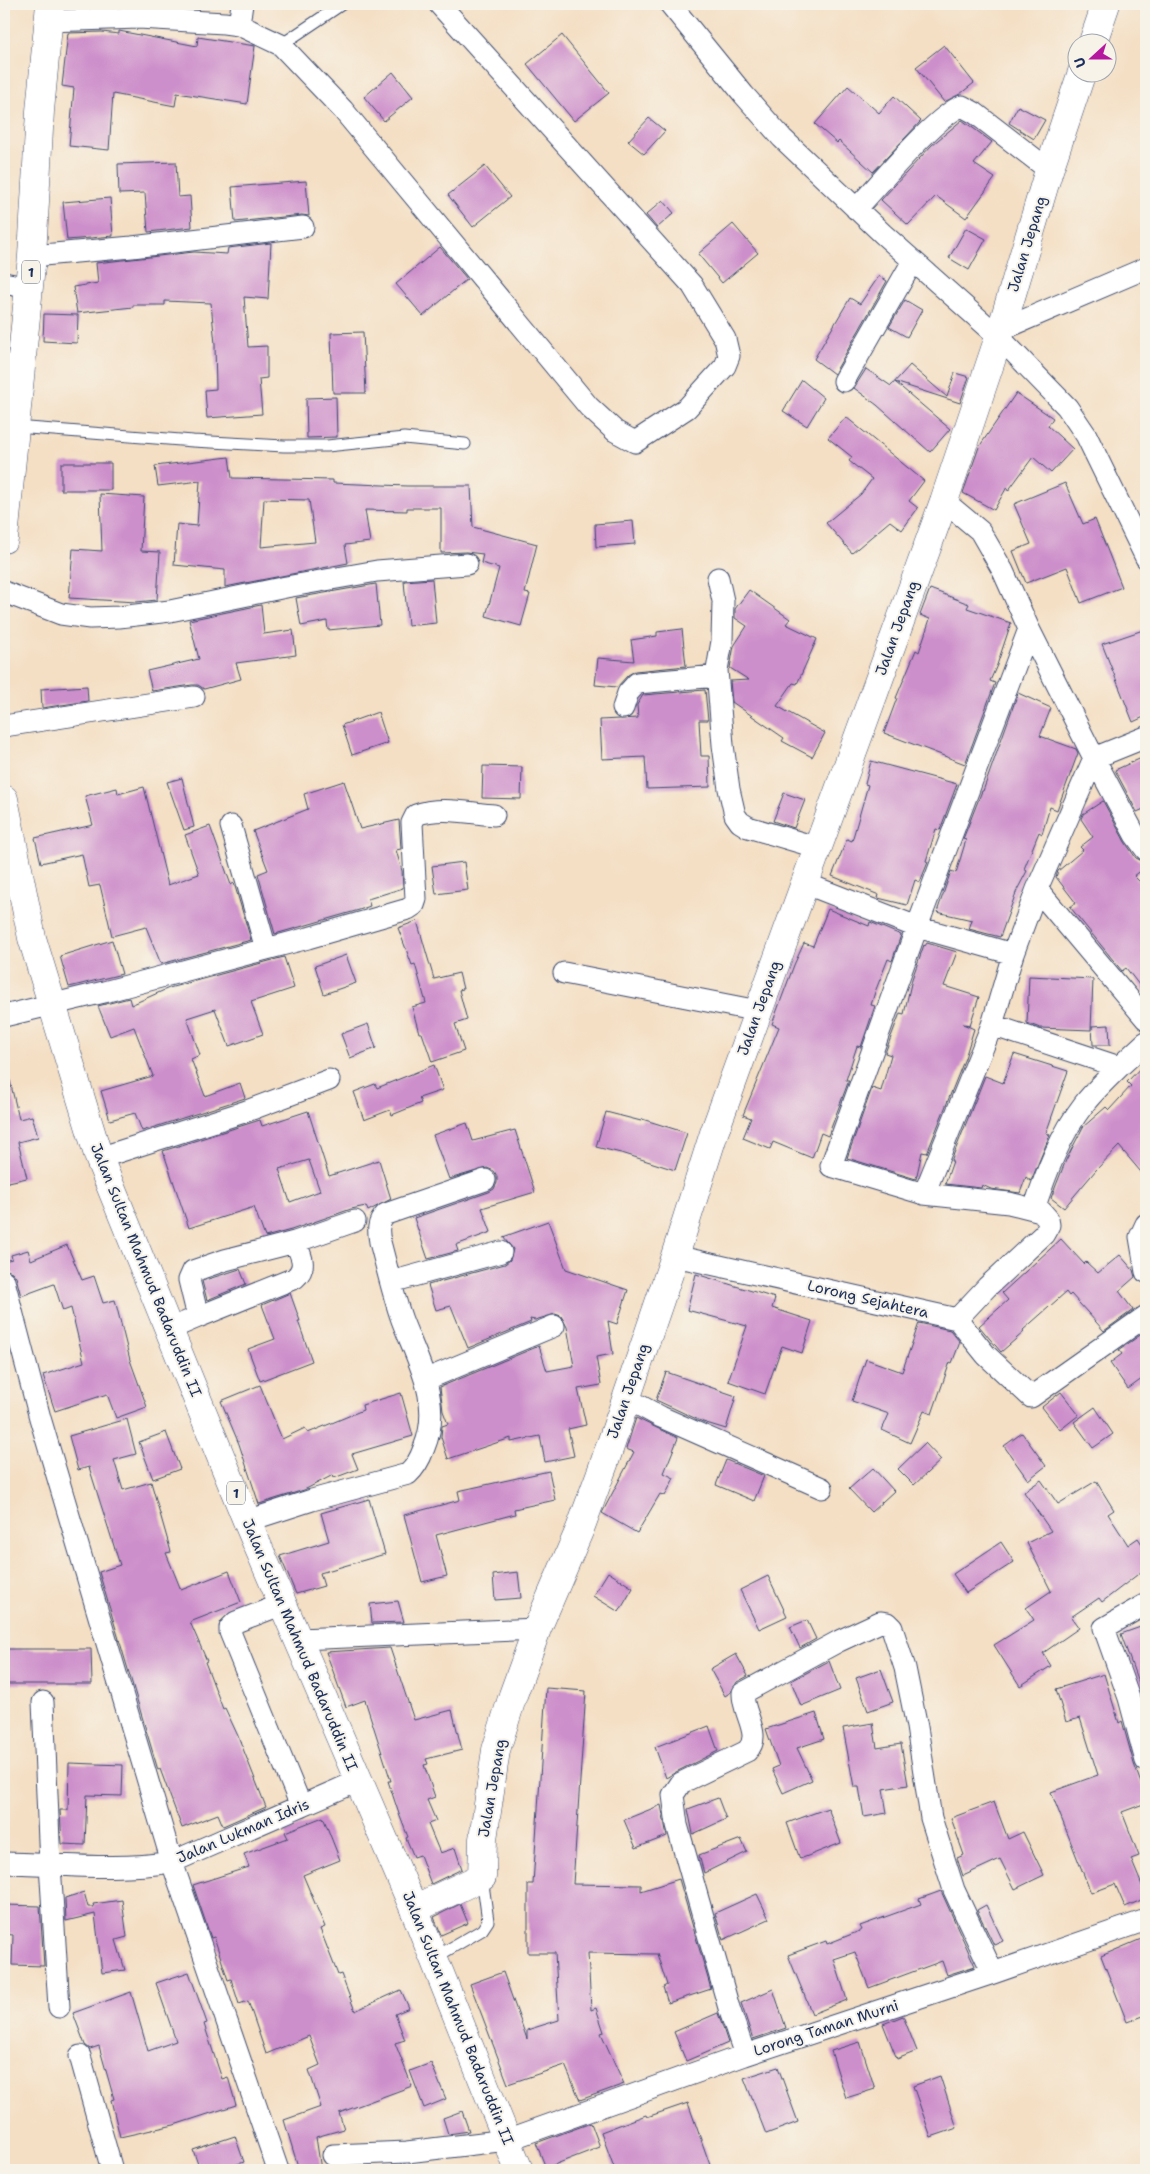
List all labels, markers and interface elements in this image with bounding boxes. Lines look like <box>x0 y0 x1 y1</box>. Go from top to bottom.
north arrow <box>1068 32 1118 82</box>
text: U <box>1070 55 1090 70</box>
street label: Jalan Jepang <box>1003 193 1051 295</box>
road number: 1 <box>22 260 40 284</box>
street label: Jalan Jepang <box>871 578 923 678</box>
street label: Jalan Jepang <box>733 958 785 1058</box>
street label: Jalan Sultan Mahmud Badaruddin II <box>86 1140 206 1400</box>
street label: Lorong Sejahtera <box>805 1275 931 1323</box>
street label: Jalan Jepang <box>602 1341 654 1441</box>
road number: 1 <box>227 1482 245 1505</box>
street label: Jalan Sultan Mahmud Badaruddin II <box>238 1516 362 1774</box>
street label: Jalan Jepang <box>474 1737 510 1839</box>
street label: Jalan Lukman Idris <box>174 1794 312 1868</box>
street label: Jalan Sultan Mahmud Badaruddin II <box>398 1888 518 2148</box>
street label: Lorong Taman Murni <box>751 1995 901 2061</box>

